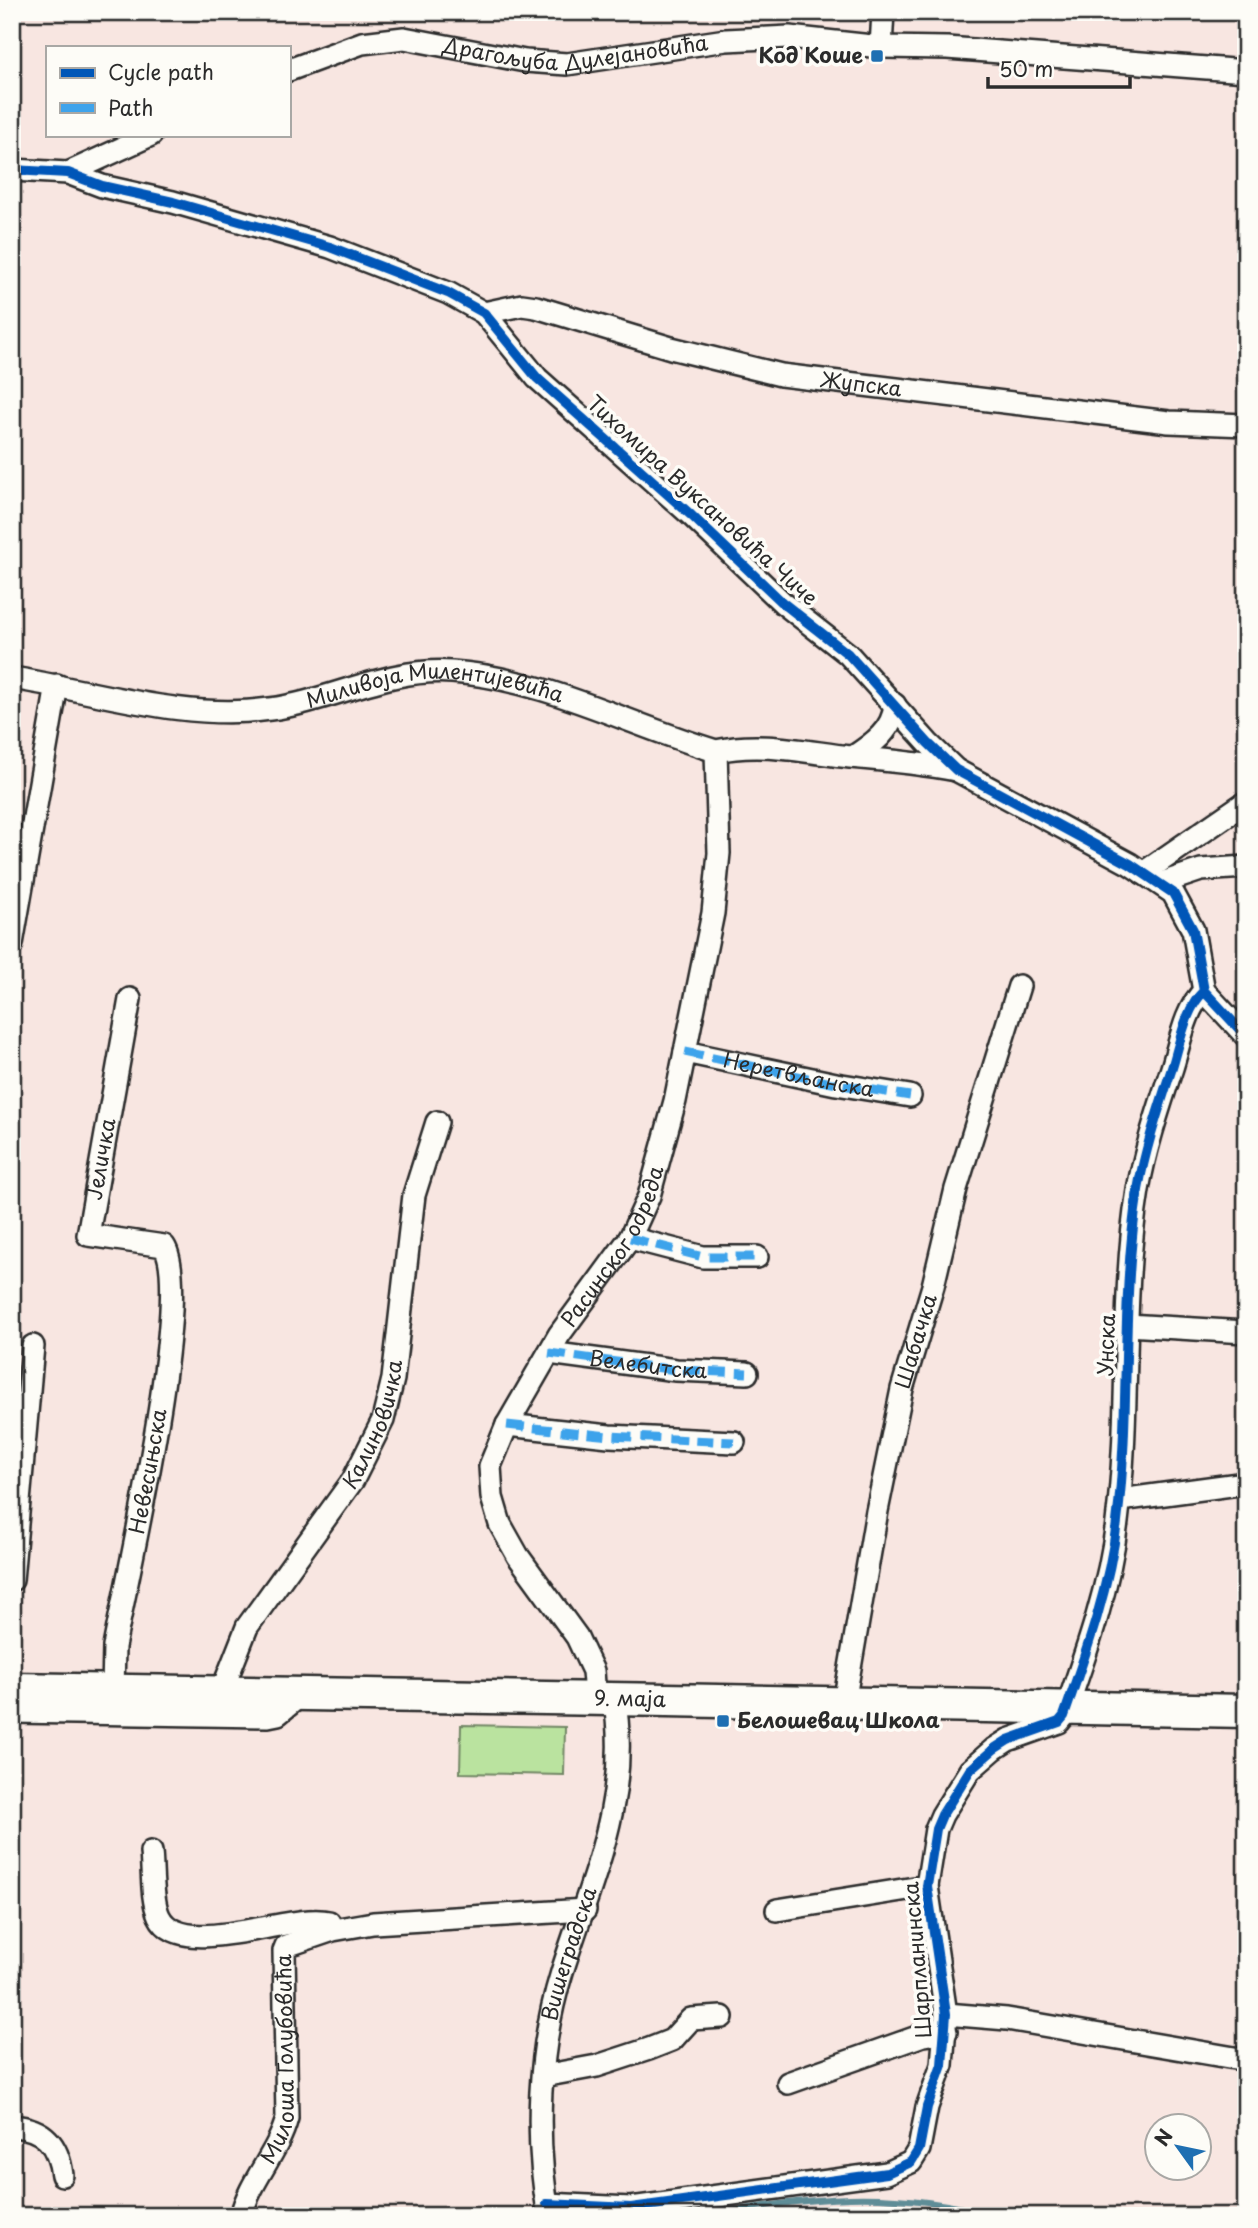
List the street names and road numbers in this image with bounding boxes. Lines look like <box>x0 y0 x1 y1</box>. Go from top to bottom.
street label: Драгољуба Дулејановића <box>440 25 711 78</box>
street label: Жупска <box>819 362 904 404</box>
street label: Тихомира Вуксановића Чиче <box>581 387 826 612</box>
street label: Миливоја Милентијевића <box>304 688 568 718</box>
street label: Неретвљанска <box>721 1043 877 1104</box>
street label: Јеличка <box>77 1115 123 1202</box>
street label: Расинског одреда <box>552 1162 671 1333</box>
street label: Шабачка <box>885 1289 944 1392</box>
street label: Унска <box>1088 1313 1122 1377</box>
street label: Велебитска <box>587 1341 708 1385</box>
street label: Калиновичка <box>333 1357 409 1495</box>
street label: Невесињска <box>119 1406 173 1537</box>
street label: 9. маја <box>594 1681 667 1714</box>
street label: Шарпланинска <box>893 1881 939 2040</box>
street label: Вишеградска <box>532 1882 604 2023</box>
street label: Милоша Голубовића <box>251 1953 301 2169</box>

